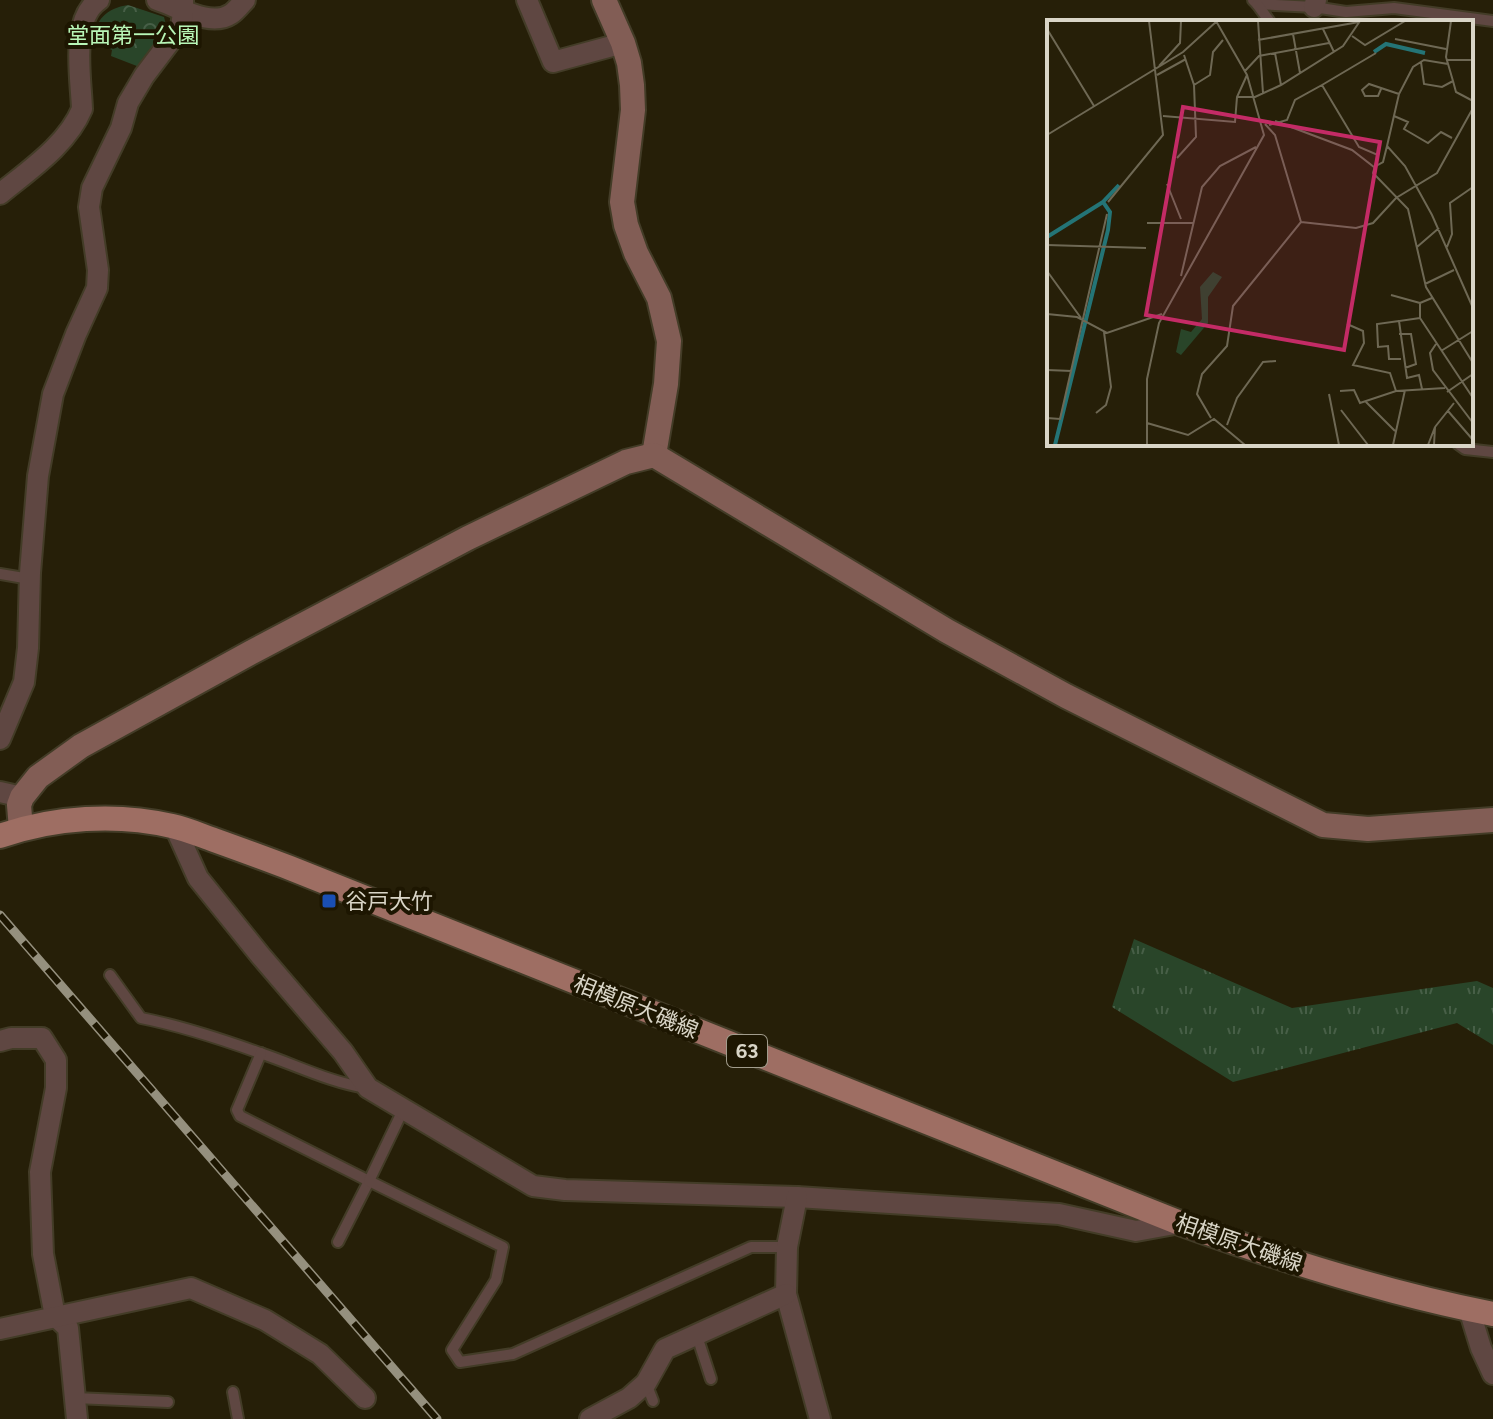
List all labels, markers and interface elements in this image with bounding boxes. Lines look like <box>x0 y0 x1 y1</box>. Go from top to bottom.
inset map <box>1047 20 1473 446</box>
park label: 堂面第一公園 <box>67 22 199 49</box>
place label: 谷戸大竹 <box>345 888 433 915</box>
marker: 谷戸大竹 <box>320 892 338 910</box>
street label: 相模原大磯線 <box>570 970 702 1044</box>
road number: 63 <box>727 1035 767 1067</box>
street label: 相模原大磯線 <box>1172 1209 1306 1277</box>

